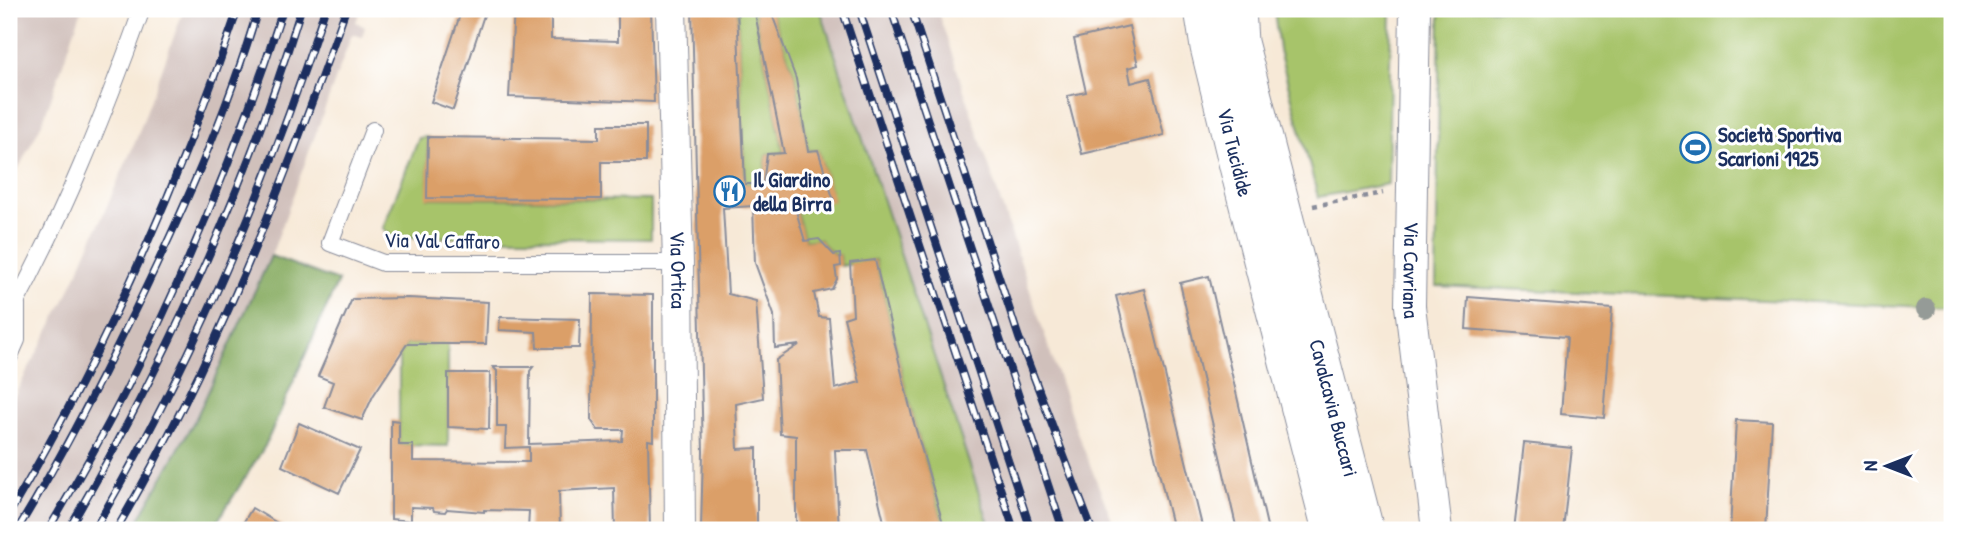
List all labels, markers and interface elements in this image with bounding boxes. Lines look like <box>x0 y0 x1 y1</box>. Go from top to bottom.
street label: Via Tucidide <box>1210 105 1260 200</box>
place label: Società Sportiva Scarioni 1925 <box>1718 120 1842 173</box>
sports icon: Società Sportiva Scarioni 1925 <box>1678 130 1712 164</box>
place label: Il Giardino della Birra <box>753 165 832 218</box>
restaurant icon: Il Giardino della Birra <box>713 175 747 209</box>
street label: Via Cavriana <box>1396 221 1426 320</box>
street label: Via Val Caffaro <box>384 225 500 256</box>
street label: Via Ortica <box>663 231 693 309</box>
street label: Cavalcavia Buccari <box>1302 336 1366 480</box>
north arrow <box>1853 430 1923 500</box>
text: N <box>1857 461 1883 471</box>

